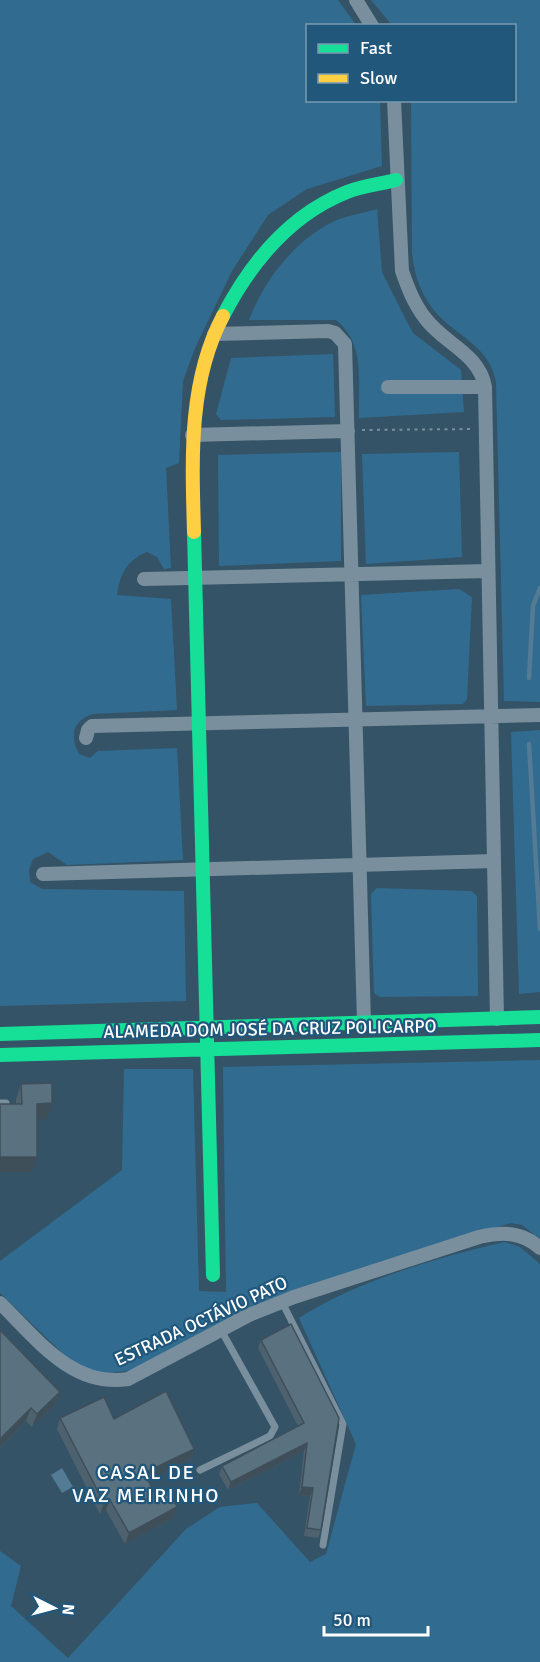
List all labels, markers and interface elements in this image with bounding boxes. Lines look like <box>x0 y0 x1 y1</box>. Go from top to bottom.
legend <box>306 24 516 102</box>
text: Fast <box>360 37 392 59</box>
text: Slow <box>360 67 397 89</box>
street label: ALAMEDA DOM JOSÉ DA CRUZ POLICARPO <box>103 1015 437 1043</box>
street label: ESTRADA OCTÁVIO PATO <box>111 1271 291 1371</box>
district label: CASAL DE VAZ MEIRINHO <box>72 1460 220 1508</box>
north arrow <box>24 1578 84 1638</box>
scale bar <box>324 1599 428 1637</box>
text: N <box>57 1603 78 1616</box>
text: 50 m <box>333 1609 371 1631</box>

